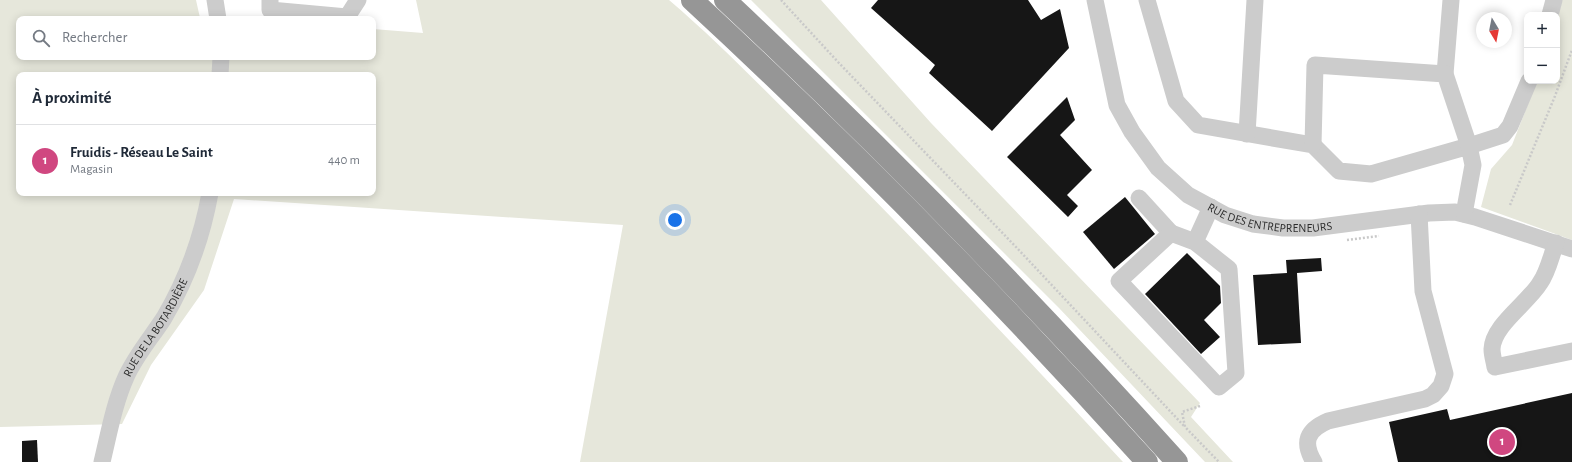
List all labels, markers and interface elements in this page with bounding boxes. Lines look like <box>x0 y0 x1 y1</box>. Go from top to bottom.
north arrow <box>1476 12 1512 48</box>
map controls <box>1524 12 1560 84</box>
button: + <box>1524 12 1560 48</box>
search box <box>16 16 376 60</box>
icon: search <box>30 27 52 49</box>
text: Rechercher <box>62 30 127 45</box>
button: − <box>1524 48 1560 84</box>
text: À proximité <box>32 89 112 106</box>
text: Fruidis - Réseau Le Saint <box>70 145 213 160</box>
text: 1 <box>43 154 47 167</box>
text: 440 m <box>328 154 360 167</box>
text: Magasin <box>70 163 113 176</box>
street label: RUE DES ENTREPRENEURS <box>1206 201 1333 234</box>
your location <box>665 210 685 230</box>
street label: RUE DE LA BOTARDIÈRE <box>121 276 190 379</box>
pin: 1 <box>1489 427 1515 457</box>

